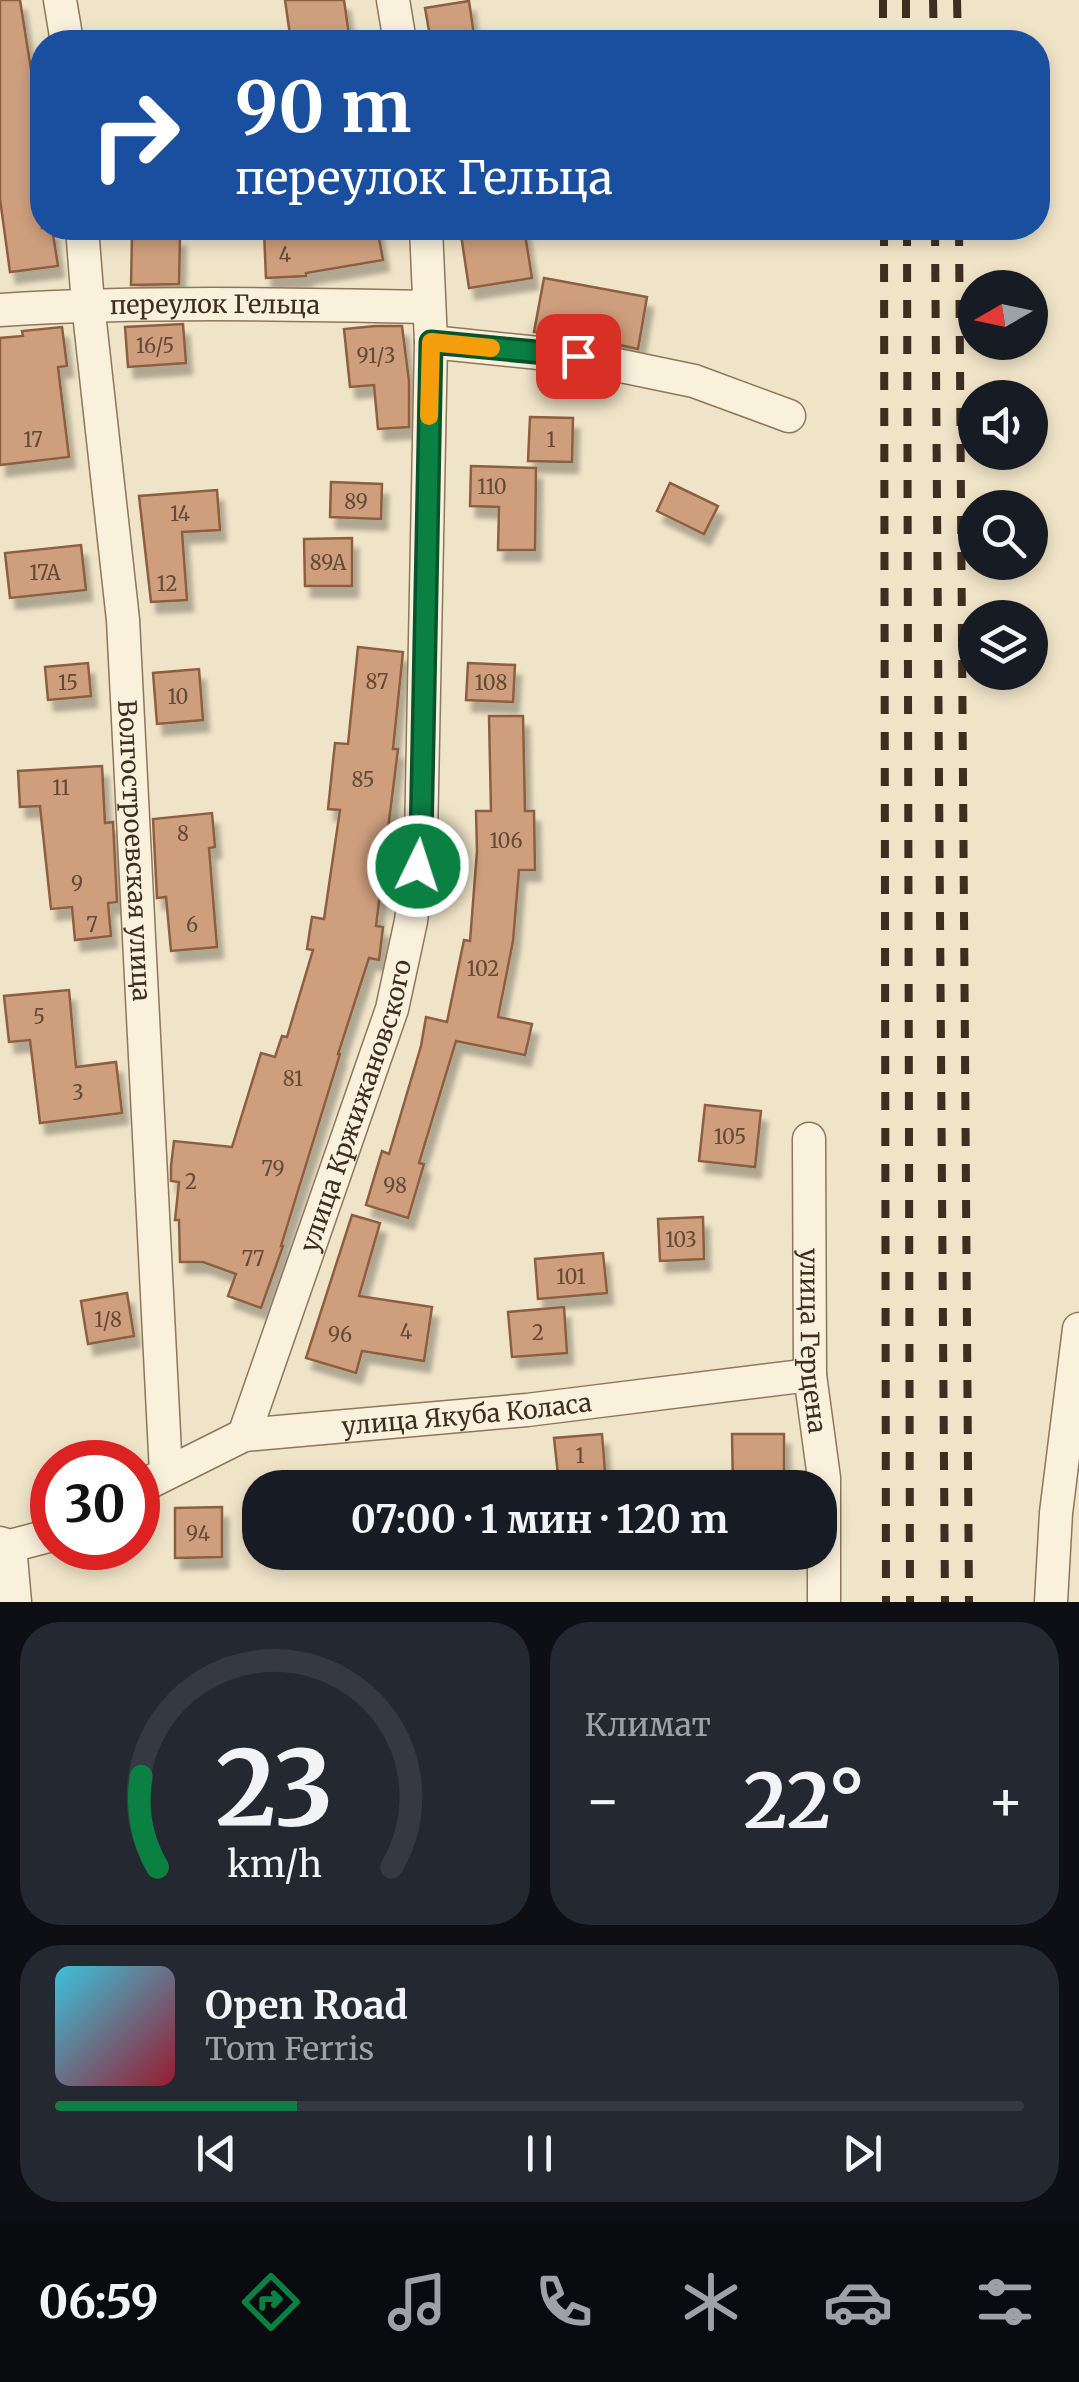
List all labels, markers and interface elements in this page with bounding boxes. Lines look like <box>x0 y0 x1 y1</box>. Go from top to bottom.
text: 90 m <box>235 63 412 151</box>
icon: right <box>70 70 200 200</box>
text: переулок Гельца <box>235 150 613 206</box>
house number: 4 <box>279 242 291 267</box>
north arrow <box>958 270 1048 360</box>
map controls <box>958 270 1048 690</box>
street label: переулок Гельца <box>109 288 320 321</box>
pin <box>536 314 621 399</box>
icon: arrive <box>551 329 606 384</box>
house number: 16/5 <box>136 333 174 358</box>
house number: 91/3 <box>357 343 395 368</box>
button: sound <box>958 380 1048 470</box>
house number: 17 <box>23 427 43 452</box>
house number: 1 <box>546 427 556 452</box>
house number: 110 <box>477 474 507 499</box>
house number: 89 <box>344 489 368 514</box>
button: search <box>958 490 1048 580</box>
house number: 14 <box>170 501 190 526</box>
house number: 89А <box>310 550 347 575</box>
house number: 17А <box>29 560 62 585</box>
house number: 12 <box>157 571 177 596</box>
button: layers <box>958 600 1048 690</box>
house number: 87 <box>366 669 388 694</box>
house number: 15 <box>58 670 78 695</box>
house number: 108 <box>475 670 507 695</box>
house number: 10 <box>167 684 189 709</box>
street label: Волгостроевская улица <box>111 699 158 1002</box>
house number: 85 <box>352 767 374 792</box>
house number: 11 <box>52 775 70 800</box>
position arrow <box>366 814 470 918</box>
house number: 8 <box>177 821 189 846</box>
house number: 106 <box>489 828 523 853</box>
house number: 9 <box>71 871 83 896</box>
house number: 7 <box>86 912 98 937</box>
house number: 6 <box>186 912 198 937</box>
street label: улица Кржижановского <box>293 956 418 1256</box>
house number: 102 <box>467 956 499 981</box>
house number: 5 <box>33 1004 45 1029</box>
house number: 81 <box>283 1066 303 1091</box>
house number: 3 <box>72 1080 84 1105</box>
house number: 105 <box>714 1124 746 1149</box>
house number: 79 <box>261 1156 285 1181</box>
house number: 2 <box>185 1169 197 1194</box>
house number: 98 <box>383 1173 407 1198</box>
house number: 103 <box>665 1227 697 1252</box>
house number: 77 <box>242 1246 264 1271</box>
street label: улица Герцена <box>793 1248 834 1435</box>
house number: 101 <box>556 1264 586 1289</box>
house number: 1/8 <box>94 1307 122 1332</box>
house number: 4 <box>400 1319 412 1344</box>
house number: 2 <box>532 1320 544 1345</box>
house number: 96 <box>328 1322 352 1347</box>
street label: улица Якуба Коласа <box>340 1386 593 1442</box>
speed limit sign: 30 <box>30 1440 160 1570</box>
house number: 1 <box>575 1443 585 1468</box>
text: 07:00 · 1 мин · 120 m <box>351 1496 728 1543</box>
house number: 94 <box>186 1521 210 1546</box>
text: Климат <box>585 1705 711 1745</box>
text: 23 <box>216 1723 334 1853</box>
text: 22° <box>743 1754 865 1848</box>
text: − <box>585 1766 621 1835</box>
text: + <box>987 1766 1024 1835</box>
text: km/h <box>227 1842 322 1887</box>
text: Open Road <box>205 1982 408 2029</box>
text: Tom Ferris <box>205 2029 374 2069</box>
icon: previous <box>189 2126 244 2181</box>
icon: pause <box>512 2126 567 2181</box>
icon: next <box>835 2126 890 2181</box>
icon: directions <box>236 2267 306 2337</box>
icon: music <box>382 2267 452 2337</box>
icon: phone <box>529 2267 599 2337</box>
icon: climate <box>676 2267 746 2337</box>
icon: car <box>823 2267 893 2337</box>
icon: filters <box>970 2267 1040 2337</box>
text: 06:59 <box>38 2274 159 2330</box>

